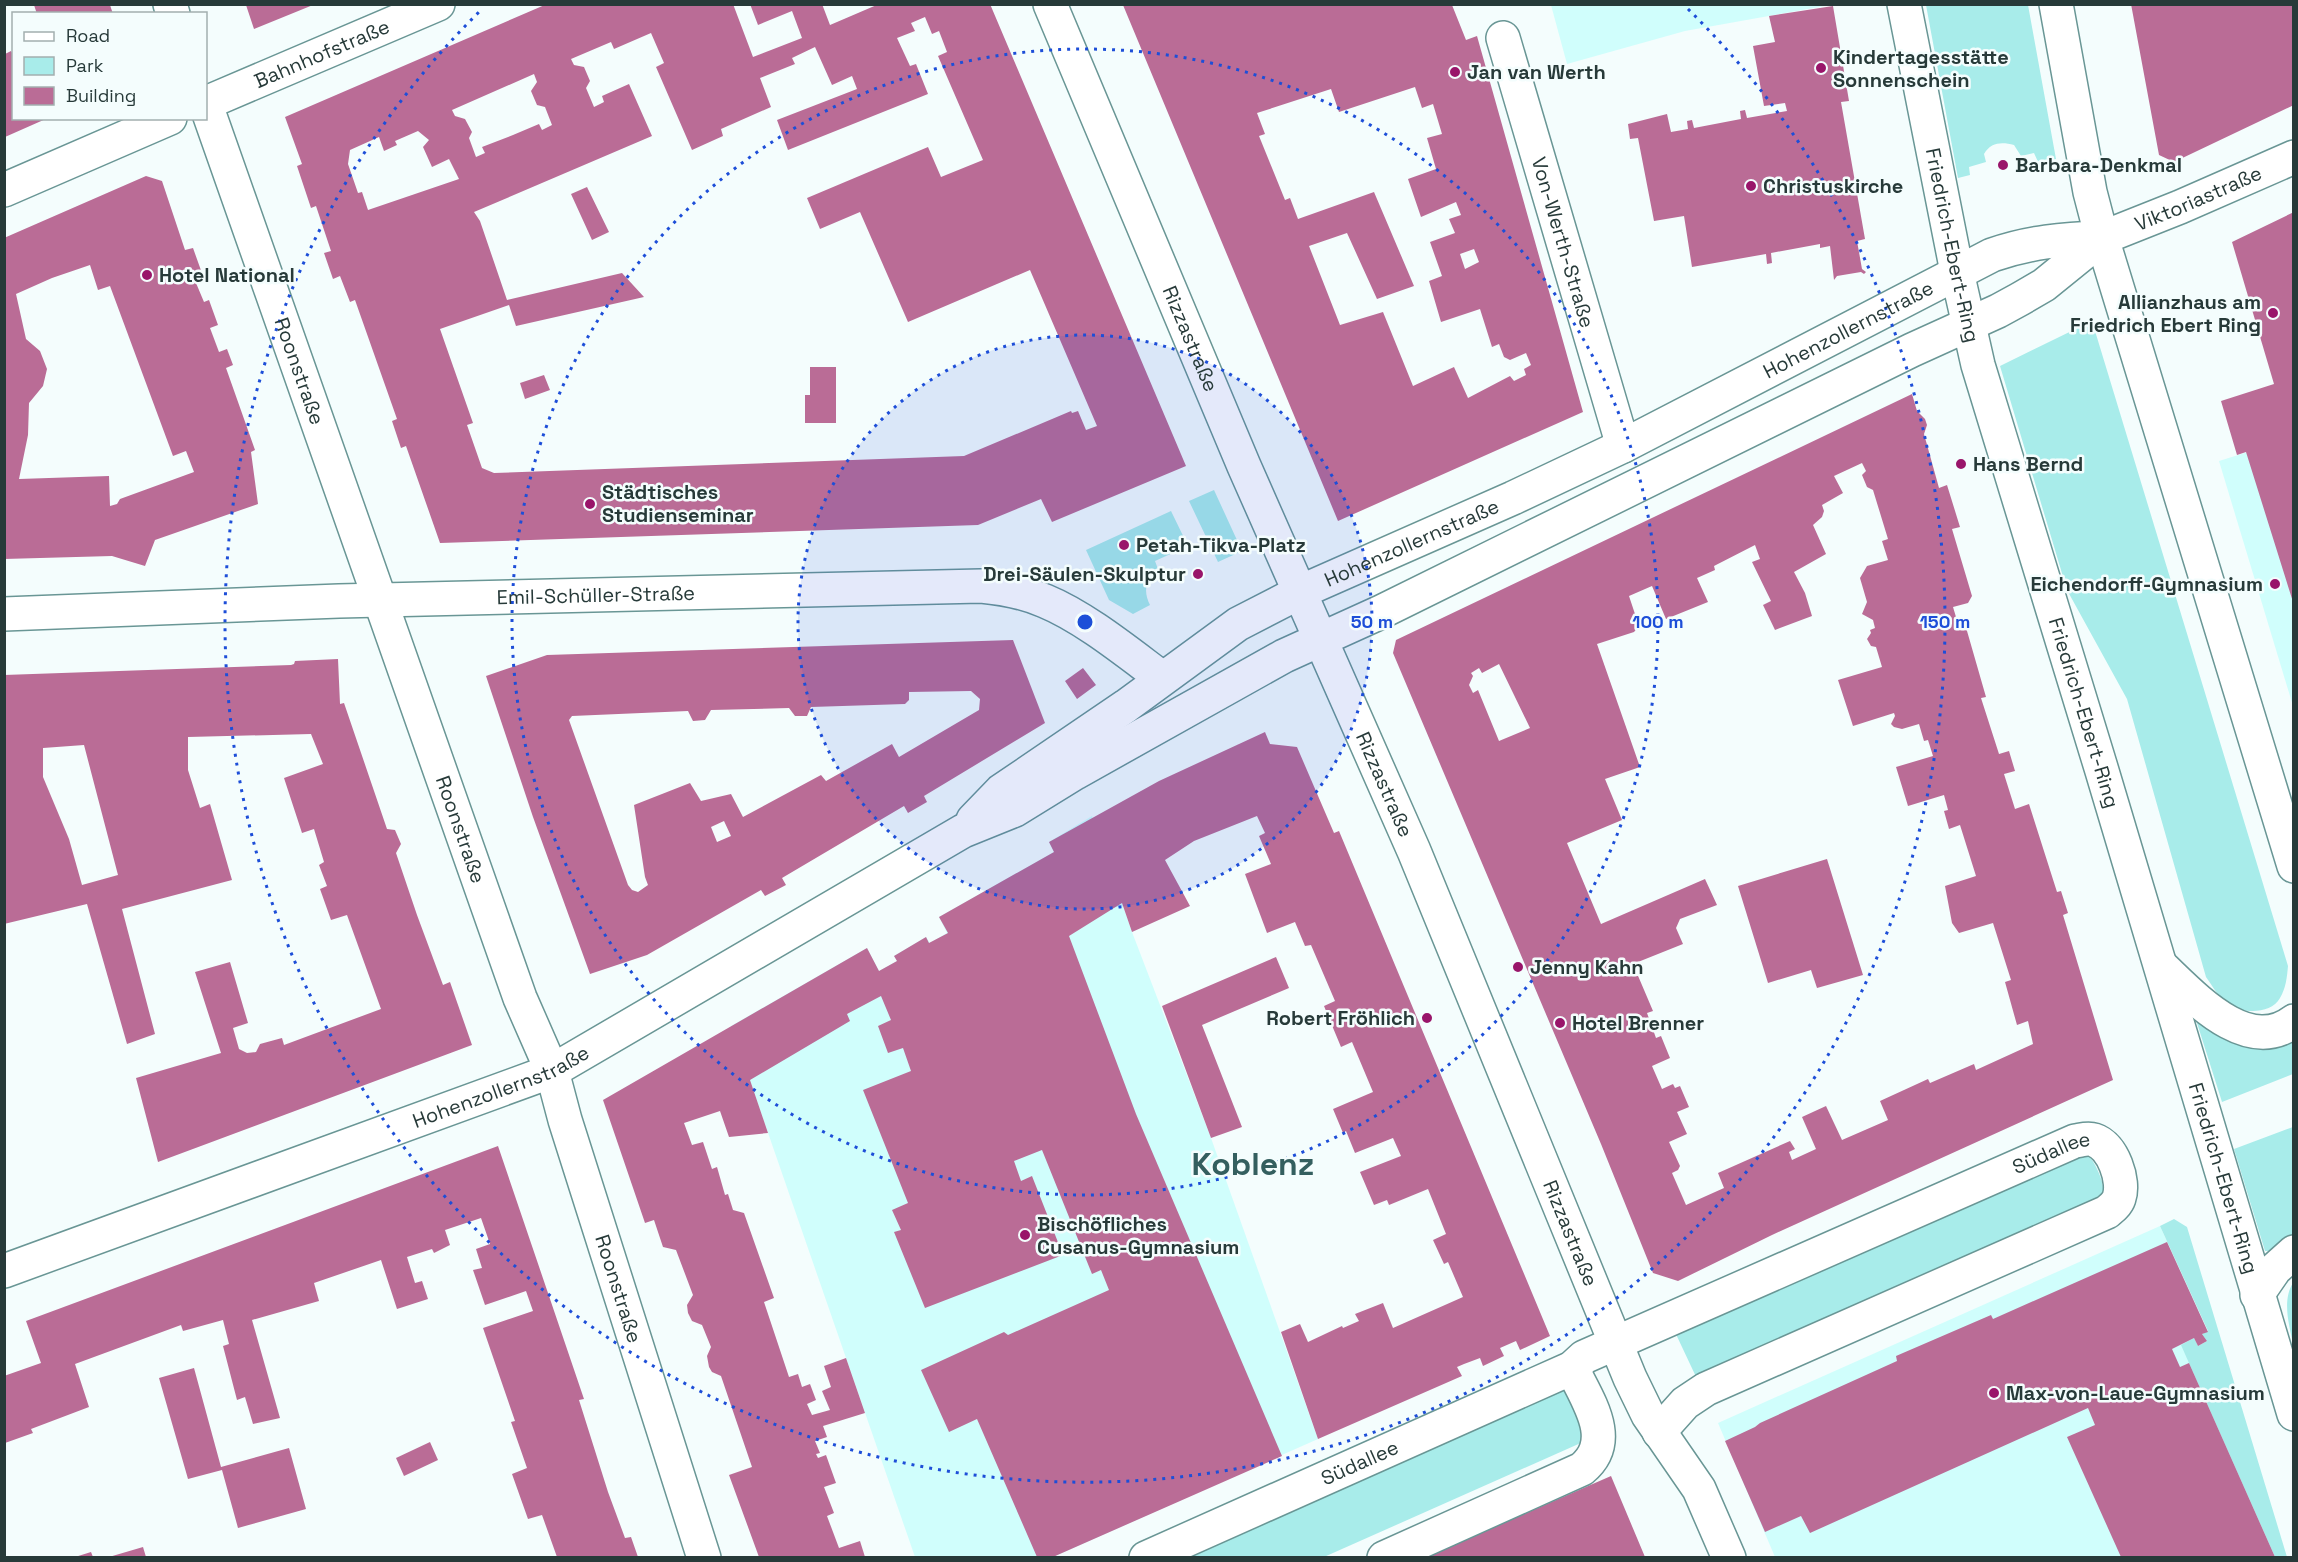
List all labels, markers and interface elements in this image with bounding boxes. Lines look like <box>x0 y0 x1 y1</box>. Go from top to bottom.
legend <box>12 12 207 120</box>
street label: Bahnhofstraße <box>250 13 394 94</box>
text: Road <box>66 24 110 47</box>
place label: Kindertagesstätte Sonnenschein <box>1833 44 2009 93</box>
text: Park <box>66 54 104 77</box>
place label: Jan van Werth <box>1467 59 1606 85</box>
marker: Kindertagesstätte Sonnenschein <box>1814 61 1828 75</box>
marker: Jan van Werth <box>1448 65 1462 79</box>
text: Building <box>66 84 136 107</box>
street label: Friedrich-Ebert-Ring <box>1920 146 1985 345</box>
place label: Barbara-Denkmal <box>2015 152 2182 178</box>
street label: Von-Werth-Straße <box>1526 154 1601 331</box>
marker: Barbara-Denkmal <box>1996 158 2010 172</box>
street label: Viktoriastraße <box>2131 160 2266 237</box>
place label: Christuskirche <box>1763 173 1903 199</box>
marker: Christuskirche <box>1744 179 1758 193</box>
place label: Hotel National <box>159 262 295 288</box>
marker: Hotel National <box>140 268 154 282</box>
street label: Hohenzollernstraße <box>1758 275 1938 384</box>
street label: Rizzastraße <box>1157 282 1224 396</box>
place label: Allianzhaus am Friedrich Ebert Ring <box>2070 289 2261 338</box>
marker: Allianzhaus am Friedrich Ebert Ring <box>2266 306 2280 320</box>
street label: Roonstraße <box>269 314 330 428</box>
place label: Hans Bernd <box>1973 451 2083 477</box>
marker: Hans Bernd <box>1954 457 1968 471</box>
place label: Städtisches Studienseminar <box>602 479 754 528</box>
street label: Hohenzollernstraße <box>1320 493 1503 593</box>
marker: Städtisches Studienseminar <box>583 497 597 511</box>
place label: Petah-Tikva-Platz <box>1136 532 1306 558</box>
marker: Petah-Tikva-Platz <box>1117 538 1131 552</box>
place label: Drei-Säulen-Skulptur <box>983 561 1186 587</box>
marker: Drei-Säulen-Skulptur <box>1191 567 1205 581</box>
place label: Eichendorff-Gymnasium <box>2030 571 2263 597</box>
marker: Eichendorff-Gymnasium <box>2268 577 2282 591</box>
street label: Emil-Schüller-Straße <box>496 580 695 610</box>
text: 50 m <box>1351 610 1393 633</box>
text: 100 m <box>1632 610 1684 633</box>
text: 150 m <box>1920 610 1970 633</box>
centre of rings <box>1075 612 1095 632</box>
street label: Friedrich-Ebert-Ring <box>2043 614 2125 811</box>
street label: Rizzastraße <box>1350 728 1419 841</box>
street label: Roonstraße <box>430 772 492 887</box>
place label: Jenny Kahn <box>1530 954 1644 980</box>
marker: Jenny Kahn <box>1511 960 1525 974</box>
place label: Robert Fröhlich <box>1266 1005 1415 1031</box>
place label: Hotel Brenner <box>1572 1010 1704 1036</box>
marker: Robert Fröhlich <box>1420 1011 1434 1025</box>
marker: Hotel Brenner <box>1553 1016 1567 1030</box>
street label: Hohenzollernstraße <box>409 1039 594 1134</box>
street label: Friedrich-Ebert-Ring <box>2183 1080 2264 1277</box>
street label: Südallee <box>2008 1126 2092 1180</box>
district label: Koblenz <box>1192 1144 1314 1184</box>
street label: Rizzastraße <box>1537 1176 1604 1290</box>
place label: Bischöfliches Cusanus-Gymnasium <box>1037 1211 1239 1260</box>
marker: Bischöfliches Cusanus-Gymnasium <box>1018 1228 1032 1242</box>
street label: Roonstraße <box>589 1231 648 1346</box>
place label: Max-von-Laue-Gymnasium <box>2006 1380 2265 1406</box>
marker: Max-von-Laue-Gymnasium <box>1987 1386 2001 1400</box>
street label: Südallee <box>1317 1434 1403 1491</box>

